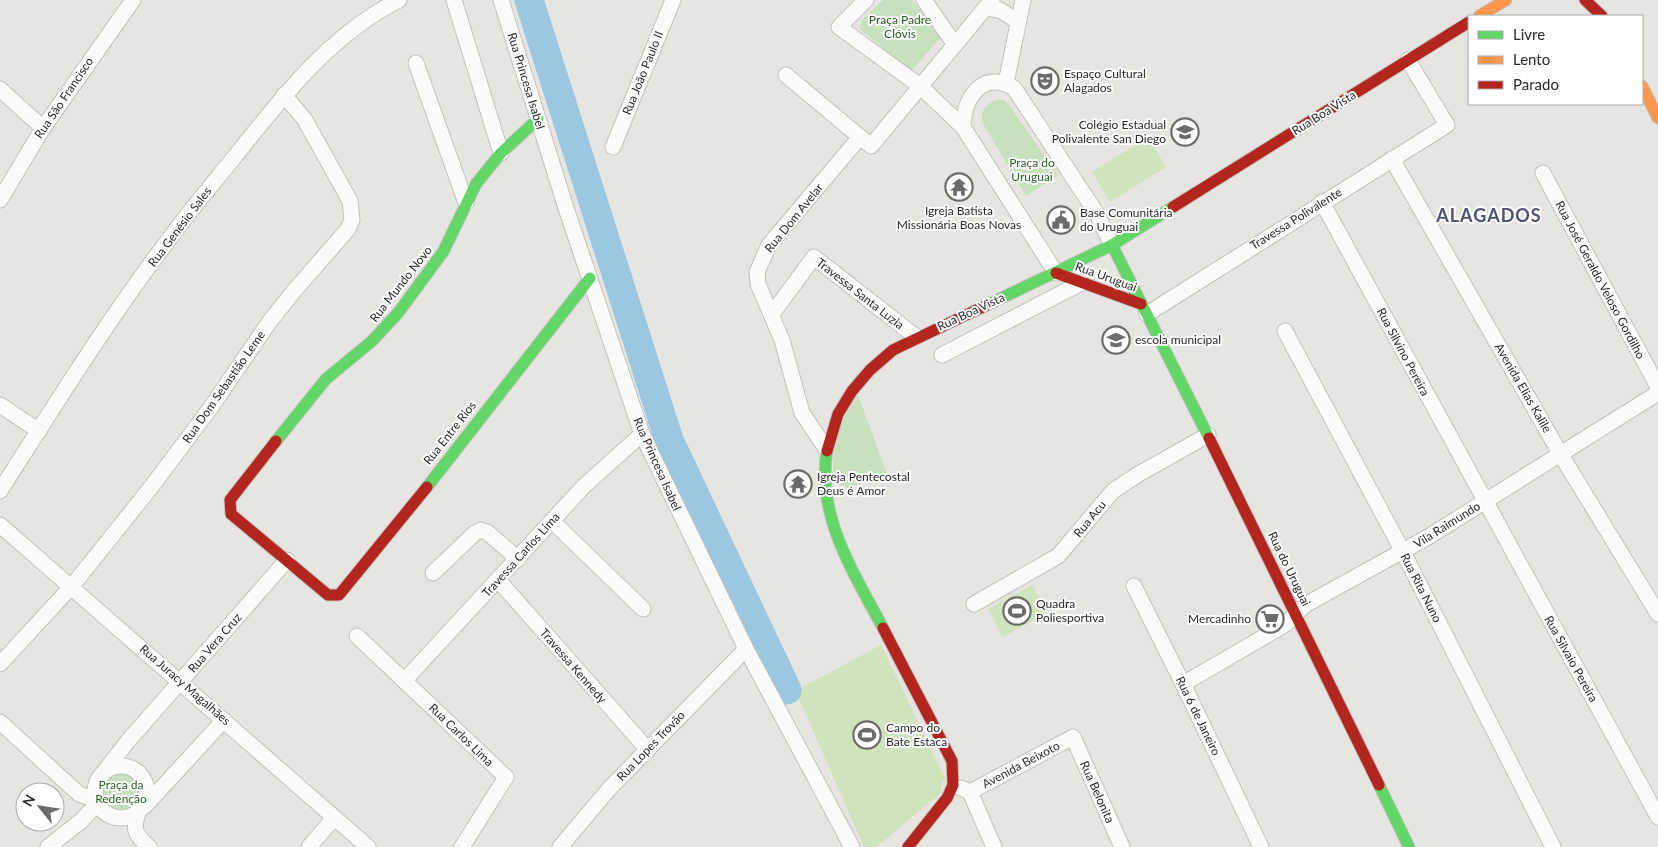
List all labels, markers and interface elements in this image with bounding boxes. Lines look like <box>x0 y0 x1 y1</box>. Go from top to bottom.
park label: Praça Padre Clóvis <box>869 12 931 41</box>
legend <box>1468 15 1643 105</box>
text: Livre <box>1513 25 1545 43</box>
street label: Rua João Paulo II <box>619 29 666 117</box>
street label: Rua Princesa Isabel <box>505 31 548 131</box>
text: Lento <box>1513 50 1550 68</box>
street label: Rua São Francisco <box>31 54 96 141</box>
theatre icon: Espaço Cultural Alagados <box>1030 66 1060 96</box>
place label: Espaço Cultural Alagados <box>1064 66 1146 95</box>
text: Parado <box>1513 75 1559 93</box>
street label: Rua Boa Vista <box>1289 87 1358 138</box>
place label: Colégio Estadual Polivalente San Diego <box>1052 117 1166 146</box>
school or university icon: Colégio Estadual Polivalente San Diego <box>1170 117 1200 147</box>
park label: Praça do Uruguai <box>1009 155 1055 184</box>
temple icon: Igreja Batista Missionária Boas Novas <box>944 172 974 202</box>
street label: Rua Dom Avelar <box>761 180 826 255</box>
street label: Rua Genésio Sales <box>145 184 214 269</box>
street label: Travessa Polivalente <box>1247 184 1344 253</box>
street label: Rua José Geraldo Veloso Gordilho <box>1552 198 1649 362</box>
place label: Igreja Batista Missionária Boas Novas <box>897 203 1021 232</box>
district label: ALAGADOS <box>1435 204 1542 226</box>
public building icon: Base Comunitária do Uruguai <box>1046 205 1076 235</box>
place label: Base Comunitária do Uruguai <box>1080 205 1173 234</box>
street label: Rua Mundo Novo <box>366 242 435 325</box>
street label: Travessa Santa Luzia <box>814 255 907 332</box>
street label: Rua Uruguai <box>1073 258 1139 295</box>
street label: Rua Boa Vista <box>935 289 1007 334</box>
street label: Rua Silvino Pereira <box>1374 305 1433 398</box>
school or university icon: escola municipal <box>1101 325 1131 355</box>
street label: Rua Dom Sebastião Leme <box>179 328 268 446</box>
place label: escola municipal <box>1135 332 1221 347</box>
street label: Avenida Elias Kalile <box>1492 340 1555 435</box>
street label: Rua Entre Rios <box>420 398 479 467</box>
street label: Rua Princesa Isabel <box>630 415 685 513</box>
temple icon: Igreja Pentecostal Deus é Amor <box>783 469 813 499</box>
place label: Igreja Pentecostal Deus é Amor <box>817 469 910 498</box>
street label: Rua Acu <box>1070 497 1109 540</box>
street label: Vila Raimundo <box>1411 498 1483 551</box>
street label: Travessa Carlos Lima <box>479 509 563 600</box>
street label: Rua do Uruguai <box>1265 529 1314 609</box>
street label: Rua Rita Nuno <box>1398 551 1445 625</box>
sports icon: Quadra Poliesportiva <box>1002 596 1032 626</box>
place label: Quadra Poliesportiva <box>1036 596 1104 625</box>
supermarket icon: Mercadinho <box>1255 604 1285 634</box>
street label: Rua Vera Cruz <box>185 609 245 675</box>
place label: Mercadinho <box>1188 611 1251 626</box>
street label: Rua Silvaio Pereira <box>1541 613 1601 705</box>
street label: Travessa Kennedy <box>537 625 610 707</box>
street label: Rua Juracy Magalhães <box>137 641 234 728</box>
street label: Rua 6 de Janeiro <box>1173 674 1224 758</box>
street label: Rua Carlos Lima <box>426 700 497 769</box>
street label: Rua Lopes Trovão <box>613 707 688 784</box>
sports icon: Campo do Bate Estaca <box>852 720 882 750</box>
place label: Campo do Bate Estaca <box>886 720 947 749</box>
street label: Avenida Beixoto <box>979 738 1062 791</box>
street label: Rua Belonita <box>1077 758 1118 825</box>
park label: Praça da Redenção <box>95 777 147 806</box>
north arrow <box>15 782 65 832</box>
text: N <box>18 791 38 809</box>

